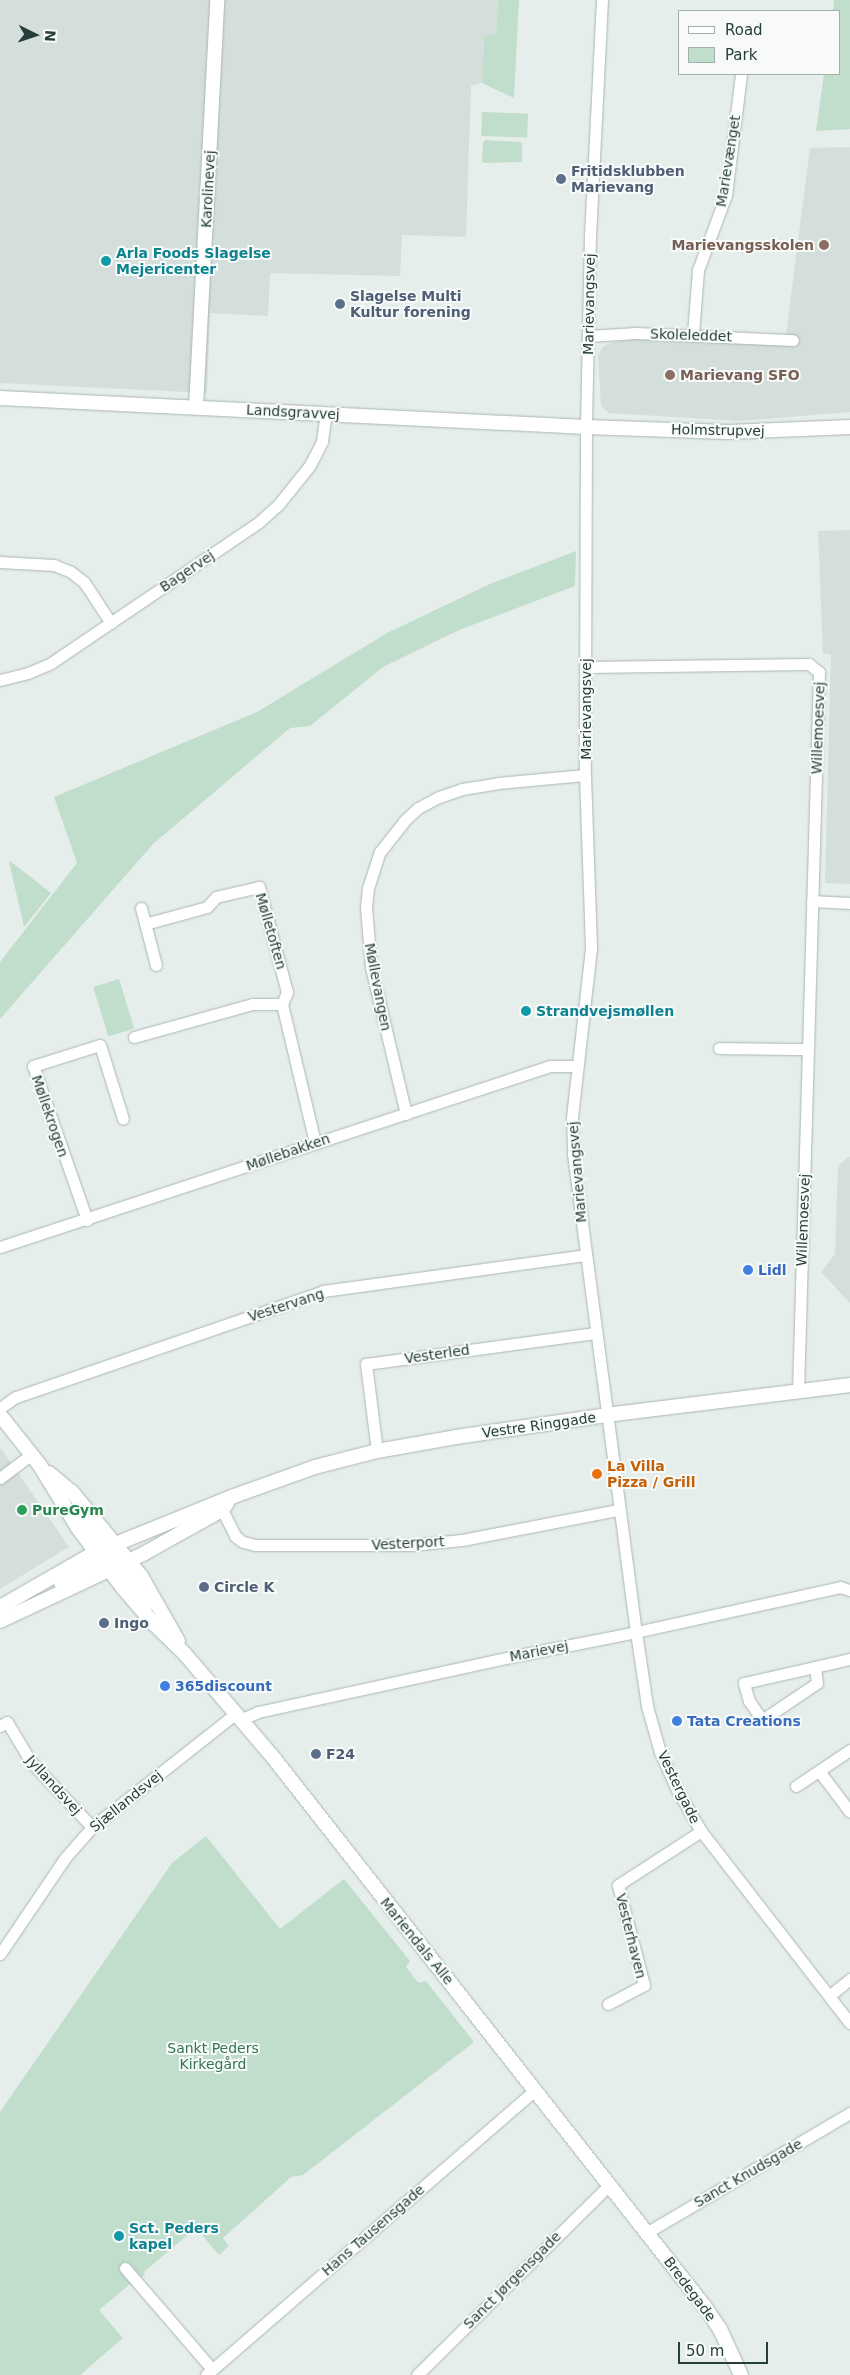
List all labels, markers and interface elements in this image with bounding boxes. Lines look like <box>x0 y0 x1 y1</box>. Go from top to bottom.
north arrow <box>10 10 60 60</box>
legend <box>678 10 840 75</box>
text: Road <box>725 21 763 39</box>
text: N <box>42 30 58 42</box>
text: Park <box>725 46 757 64</box>
street label: Marievænget <box>712 114 744 208</box>
street label: Karolinevej <box>198 150 218 228</box>
place label: Fritidsklubben Marievang <box>571 163 685 196</box>
marker: Fritidsklubben Marievang <box>555 173 567 185</box>
place label: Marievangsskolen <box>671 237 814 253</box>
marker: Marievangsskolen <box>818 239 830 251</box>
place label: Arla Foods Slagelse Mejericenter <box>116 245 271 278</box>
street label: Marievangsvej <box>580 253 598 355</box>
marker: Arla Foods Slagelse Mejericenter <box>100 255 112 267</box>
place label: Slagelse Multi Kultur forening <box>350 288 471 321</box>
marker: Slagelse Multi Kultur forening <box>334 298 346 310</box>
street label: Skoleleddet <box>650 325 732 345</box>
place label: Marievang SFO <box>680 367 800 383</box>
marker: Marievang SFO <box>664 369 676 381</box>
street label: Landsgravvej <box>246 401 340 423</box>
street label: Holmstrupvej <box>671 421 765 439</box>
street label: Bagervej <box>157 547 217 595</box>
street label: Marievangsvej <box>578 658 594 760</box>
street label: Willemoesvej <box>808 681 828 775</box>
street label: Mølletoften <box>252 891 290 971</box>
street label: Møllevangen <box>361 942 395 1032</box>
place label: Strandvejsmøllen <box>536 1003 674 1019</box>
marker: Strandvejsmøllen <box>520 1005 532 1017</box>
street label: Møllekrogen <box>28 1073 72 1159</box>
street label: Marievangsvej <box>564 1121 590 1223</box>
street label: Møllebakken <box>244 1130 332 1174</box>
street label: Willemoesvej <box>793 1173 813 1267</box>
place label: Lidl <box>758 1262 787 1278</box>
marker: Lidl <box>742 1264 754 1276</box>
street label: Vestervang <box>246 1285 326 1325</box>
street label: Vesterled <box>403 1341 471 1367</box>
street label: Vestre Ringgade <box>481 1409 597 1441</box>
place label: La Villa Pizza / Grill <box>607 1458 695 1490</box>
marker: La Villa Pizza / Grill <box>591 1468 603 1480</box>
place label: PureGym <box>32 1502 104 1518</box>
marker: PureGym <box>16 1504 28 1516</box>
street label: Vesterport <box>371 1533 445 1553</box>
place label: Circle K <box>214 1579 274 1595</box>
marker: Circle K <box>198 1581 210 1593</box>
place label: Ingo <box>114 1615 149 1631</box>
marker: Ingo <box>98 1617 110 1629</box>
street label: Marievej <box>508 1637 570 1665</box>
place label: 365discount <box>175 1678 272 1694</box>
marker: 365discount <box>159 1680 171 1692</box>
place label: Tata Creations <box>687 1713 801 1729</box>
marker: Tata Creations <box>671 1715 683 1727</box>
place label: F24 <box>326 1746 355 1762</box>
marker: F24 <box>310 1748 322 1760</box>
street label: Vestergade <box>654 1748 704 1826</box>
street label: Jyllandsvej <box>23 1752 85 1818</box>
street label: Sjællandsvej <box>86 1767 166 1835</box>
street label: Vesterhaven <box>612 1892 650 1980</box>
street label: Mariendals Alle <box>377 1894 457 1988</box>
park label: Sankt Peders Kirkegård <box>167 2040 259 2072</box>
street label: Sanct Knudsgade <box>691 2135 805 2211</box>
street label: Hans Tausensgade <box>318 2181 428 2279</box>
place label: Sct. Peders kapel <box>129 2220 219 2252</box>
street label: Sanct Jørgensgade <box>460 2228 564 2332</box>
marker: Sct. Peders kapel <box>113 2230 125 2242</box>
street label: Bredegade <box>660 2254 720 2324</box>
scale bar <box>680 2332 770 2364</box>
text: 50 m <box>686 2342 724 2360</box>

